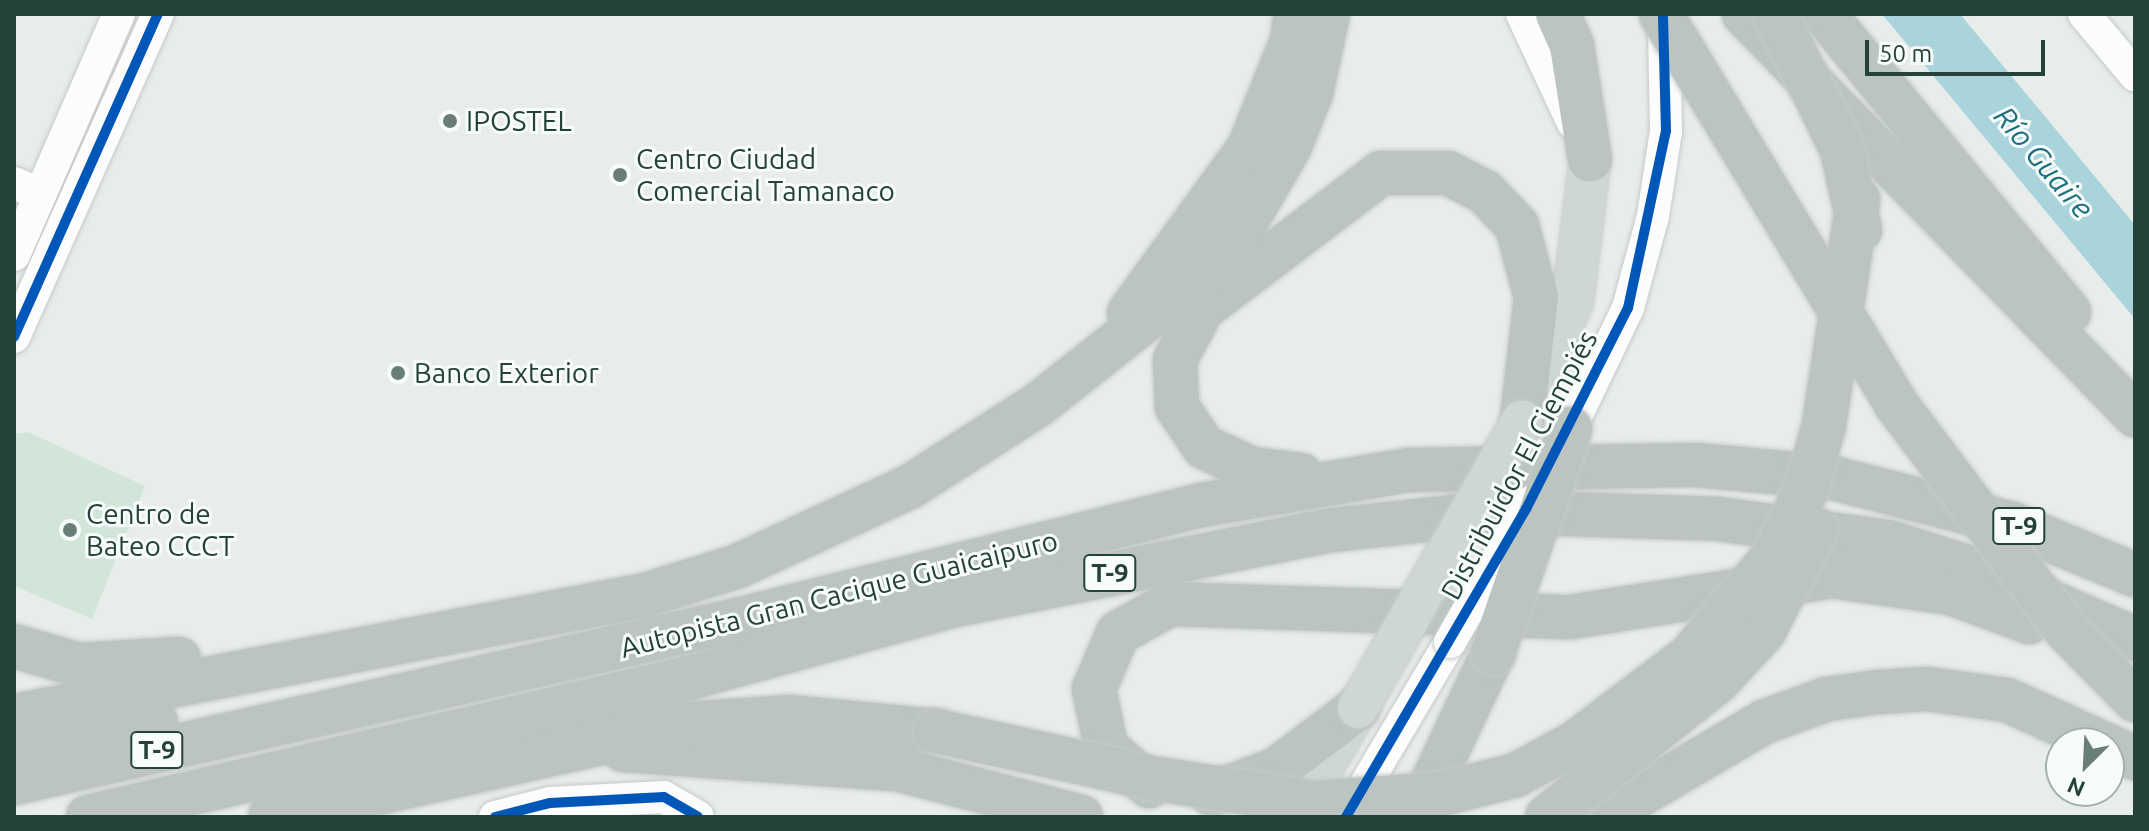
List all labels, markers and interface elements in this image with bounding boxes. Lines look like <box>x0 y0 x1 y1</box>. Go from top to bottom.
scale bar <box>1869 24 2049 74</box>
text: 50 m <box>1879 40 1932 67</box>
water label: Río Guaire <box>1987 99 2101 225</box>
place label: IPOSTEL <box>466 104 572 138</box>
marker: IPOSTEL <box>441 112 459 130</box>
place label: Centro Ciudad Comercial Tamanaco <box>636 142 895 208</box>
marker: Centro Ciudad Comercial Tamanaco <box>611 166 629 184</box>
street label: Distribuidor El Ciempiés <box>1434 325 1604 605</box>
place label: Banco Exterior <box>414 356 599 390</box>
marker: Banco Exterior <box>389 364 407 382</box>
place label: Centro de Bateo CCCT <box>86 497 234 563</box>
road number: T-9 <box>1991 504 2047 548</box>
marker: Centro de Bateo CCCT <box>61 521 79 539</box>
street label: Autopista Gran Cacique Guaicaipuro <box>617 523 1061 665</box>
road number: T-9 <box>1082 551 1138 595</box>
north arrow <box>2045 727 2125 807</box>
road number: T-9 <box>129 728 185 772</box>
text: N <box>2063 773 2088 802</box>

